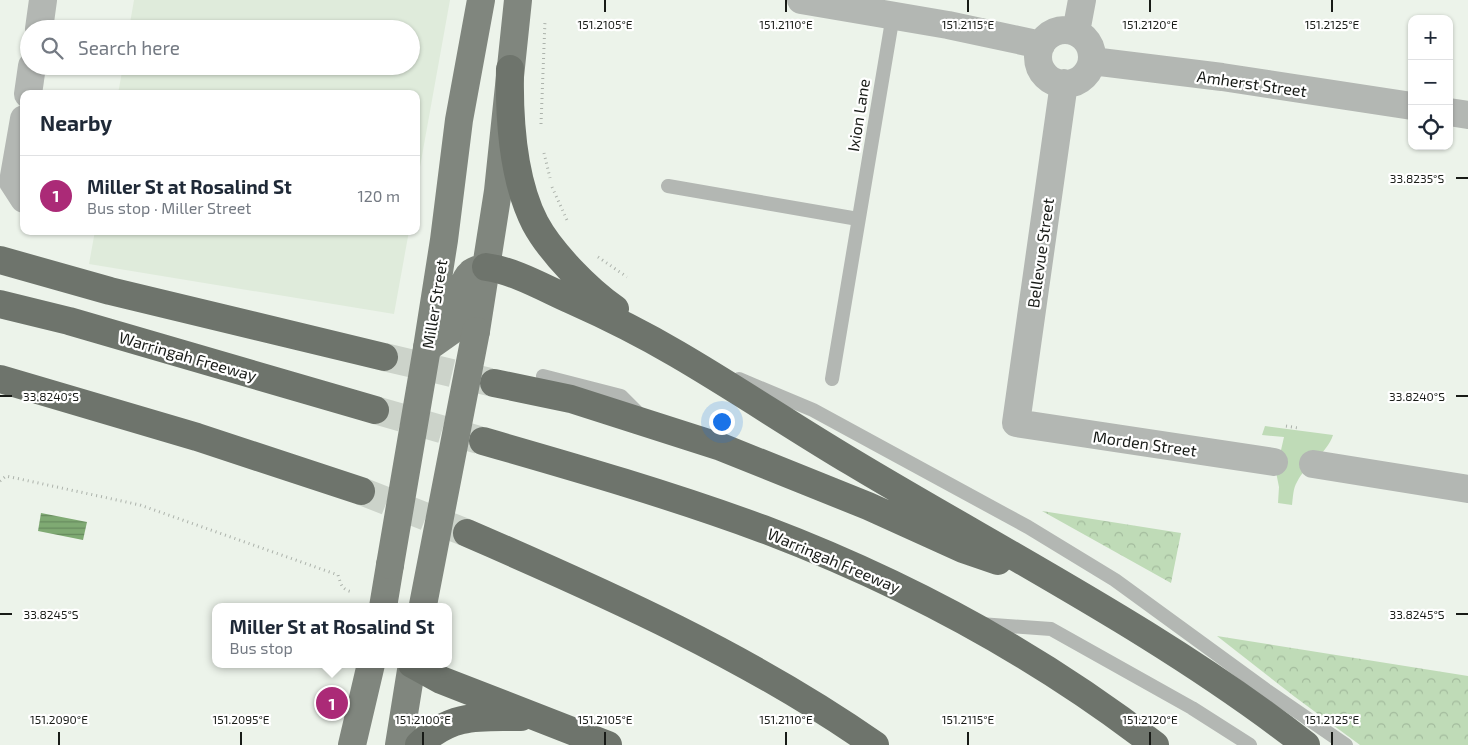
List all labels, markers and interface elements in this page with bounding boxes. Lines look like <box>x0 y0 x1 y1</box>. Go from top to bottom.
map controls <box>1408 15 1453 150</box>
button: + <box>1408 15 1453 60</box>
text: 151.2105°E <box>578 17 633 31</box>
text: 151.2110°E <box>759 17 813 31</box>
text: 151.2115°E <box>942 17 995 31</box>
text: 151.2120°E <box>1122 17 1178 31</box>
text: 151.2125°E <box>1305 17 1360 31</box>
search box <box>20 20 420 75</box>
icon: search <box>38 34 66 62</box>
text: Search here <box>78 36 180 59</box>
button: − <box>1408 60 1453 105</box>
street label: Amherst Street <box>1196 66 1308 100</box>
street label: Ixion Lane <box>843 77 873 153</box>
button: locate <box>1408 105 1453 150</box>
text: Nearby <box>40 110 112 135</box>
text: 33.8235°S <box>1390 171 1444 185</box>
text: Miller St at Rosalind St <box>87 175 292 198</box>
text: 1 <box>53 186 59 205</box>
text: 120 m <box>357 186 400 205</box>
street label: Bellevue Street <box>1023 197 1057 309</box>
text: Bus stop · Miller Street <box>87 198 251 217</box>
street label: Miller Street <box>418 258 450 350</box>
street label: Warringah Freeway <box>117 327 260 385</box>
text: 33.8240°S <box>23 389 79 403</box>
text: 33.8240°S <box>1389 389 1445 403</box>
your location <box>709 409 735 435</box>
street label: Morden Street <box>1092 426 1198 460</box>
street label: Warringah Freeway <box>765 523 904 597</box>
popup <box>212 603 452 668</box>
text: 33.8245°S <box>23 607 79 621</box>
text: 33.8245°S <box>1389 607 1445 621</box>
text: Miller St at Rosalind St <box>230 615 434 638</box>
text: Bus stop <box>230 638 293 657</box>
pin: 1 <box>316 684 348 722</box>
text: 151.2090°E <box>30 712 88 726</box>
text: 151.2095°E <box>212 712 270 726</box>
text: 151.2100°E <box>395 712 451 726</box>
text: 151.2105°E <box>578 712 633 726</box>
text: 151.2110°E <box>759 712 813 726</box>
text: 151.2115°E <box>942 712 995 726</box>
text: 151.2120°E <box>1122 712 1178 726</box>
text: 151.2125°E <box>1305 712 1360 726</box>

